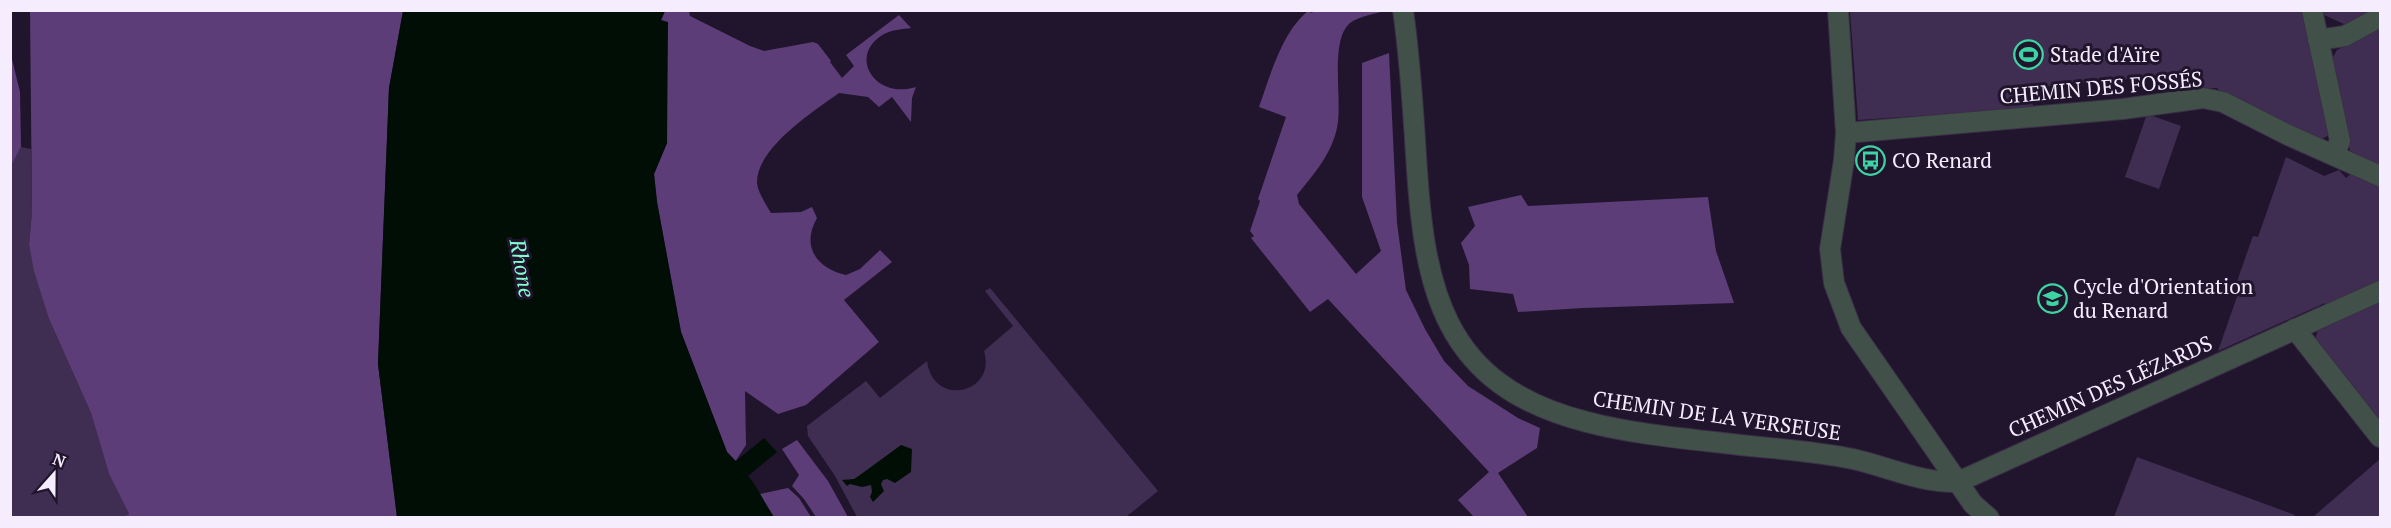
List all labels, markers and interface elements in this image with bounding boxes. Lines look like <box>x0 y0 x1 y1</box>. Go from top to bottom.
sports icon: Stade d'Aïre <box>2013 38 2045 70</box>
place label: Stade d'Aïre <box>2050 40 2160 68</box>
street label: CHEMIN DES FOSSÉS <box>1998 64 2204 110</box>
bus stop icon: CO Renard <box>1855 144 1887 176</box>
place label: CO Renard <box>1892 146 1992 174</box>
water label: Rhone <box>503 235 542 300</box>
place label: Cycle d'Orientation du Renard <box>2073 272 2254 324</box>
school or university icon: Cycle d'Orientation du Renard <box>2036 282 2068 314</box>
street label: CHEMIN DES LÉZARDS <box>2004 328 2216 444</box>
street label: CHEMIN DE LA VERSEUSE <box>1591 384 1843 446</box>
north arrow <box>24 444 84 504</box>
text: N <box>50 448 69 472</box>

